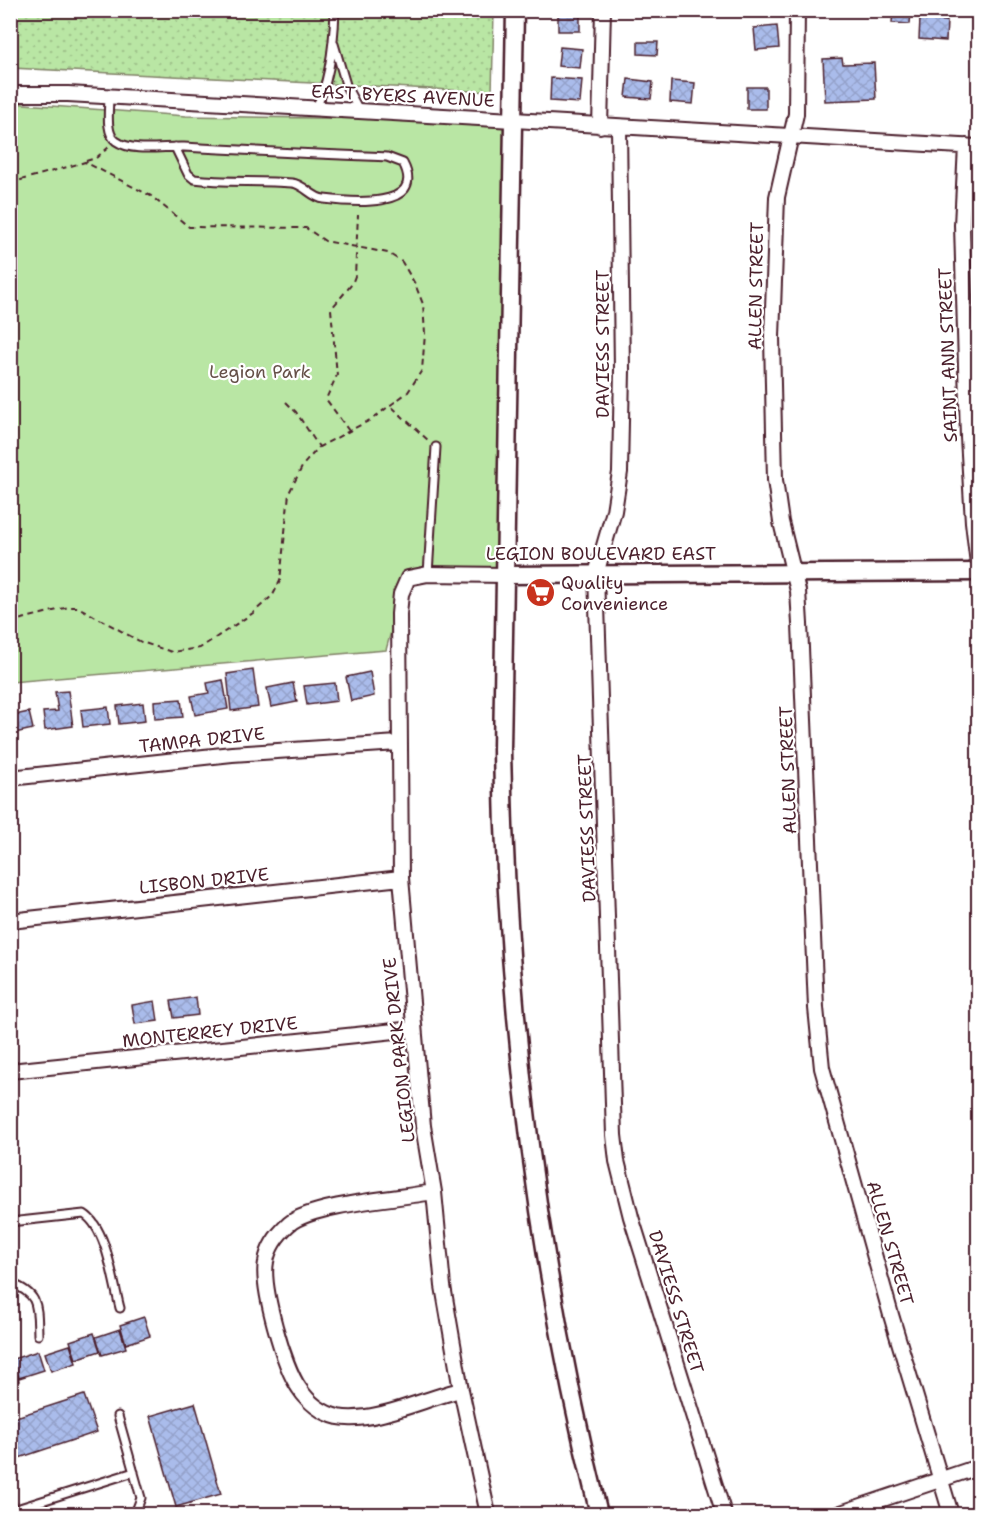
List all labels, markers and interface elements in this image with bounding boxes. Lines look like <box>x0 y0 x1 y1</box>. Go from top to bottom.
street label: EAST BYERS AVENUE <box>310 79 496 113</box>
street label: ALLEN STREET <box>743 222 769 350</box>
street label: SAINT ANN STREET <box>933 267 963 443</box>
street label: DAVIESS STREET <box>591 270 615 418</box>
park label: Legion Park <box>209 360 311 384</box>
street label: LEGION BOULEVARD EAST <box>486 542 716 566</box>
place label: Quality Convenience <box>561 571 668 616</box>
supermarket icon: Quality Convenience <box>524 577 556 609</box>
street label: ALLEN STREET <box>774 705 802 835</box>
street label: TAMPA DRIVE <box>138 721 266 759</box>
street label: DAVIESS STREET <box>572 753 602 903</box>
street label: LISBON DRIVE <box>138 862 270 900</box>
street label: LEGION PARK DRIVE <box>377 956 421 1144</box>
street label: MONTERREY DRIVE <box>121 1011 299 1053</box>
street label: ALLEN STREET <box>861 1178 919 1308</box>
street label: DAVIESS STREET <box>643 1228 709 1376</box>

